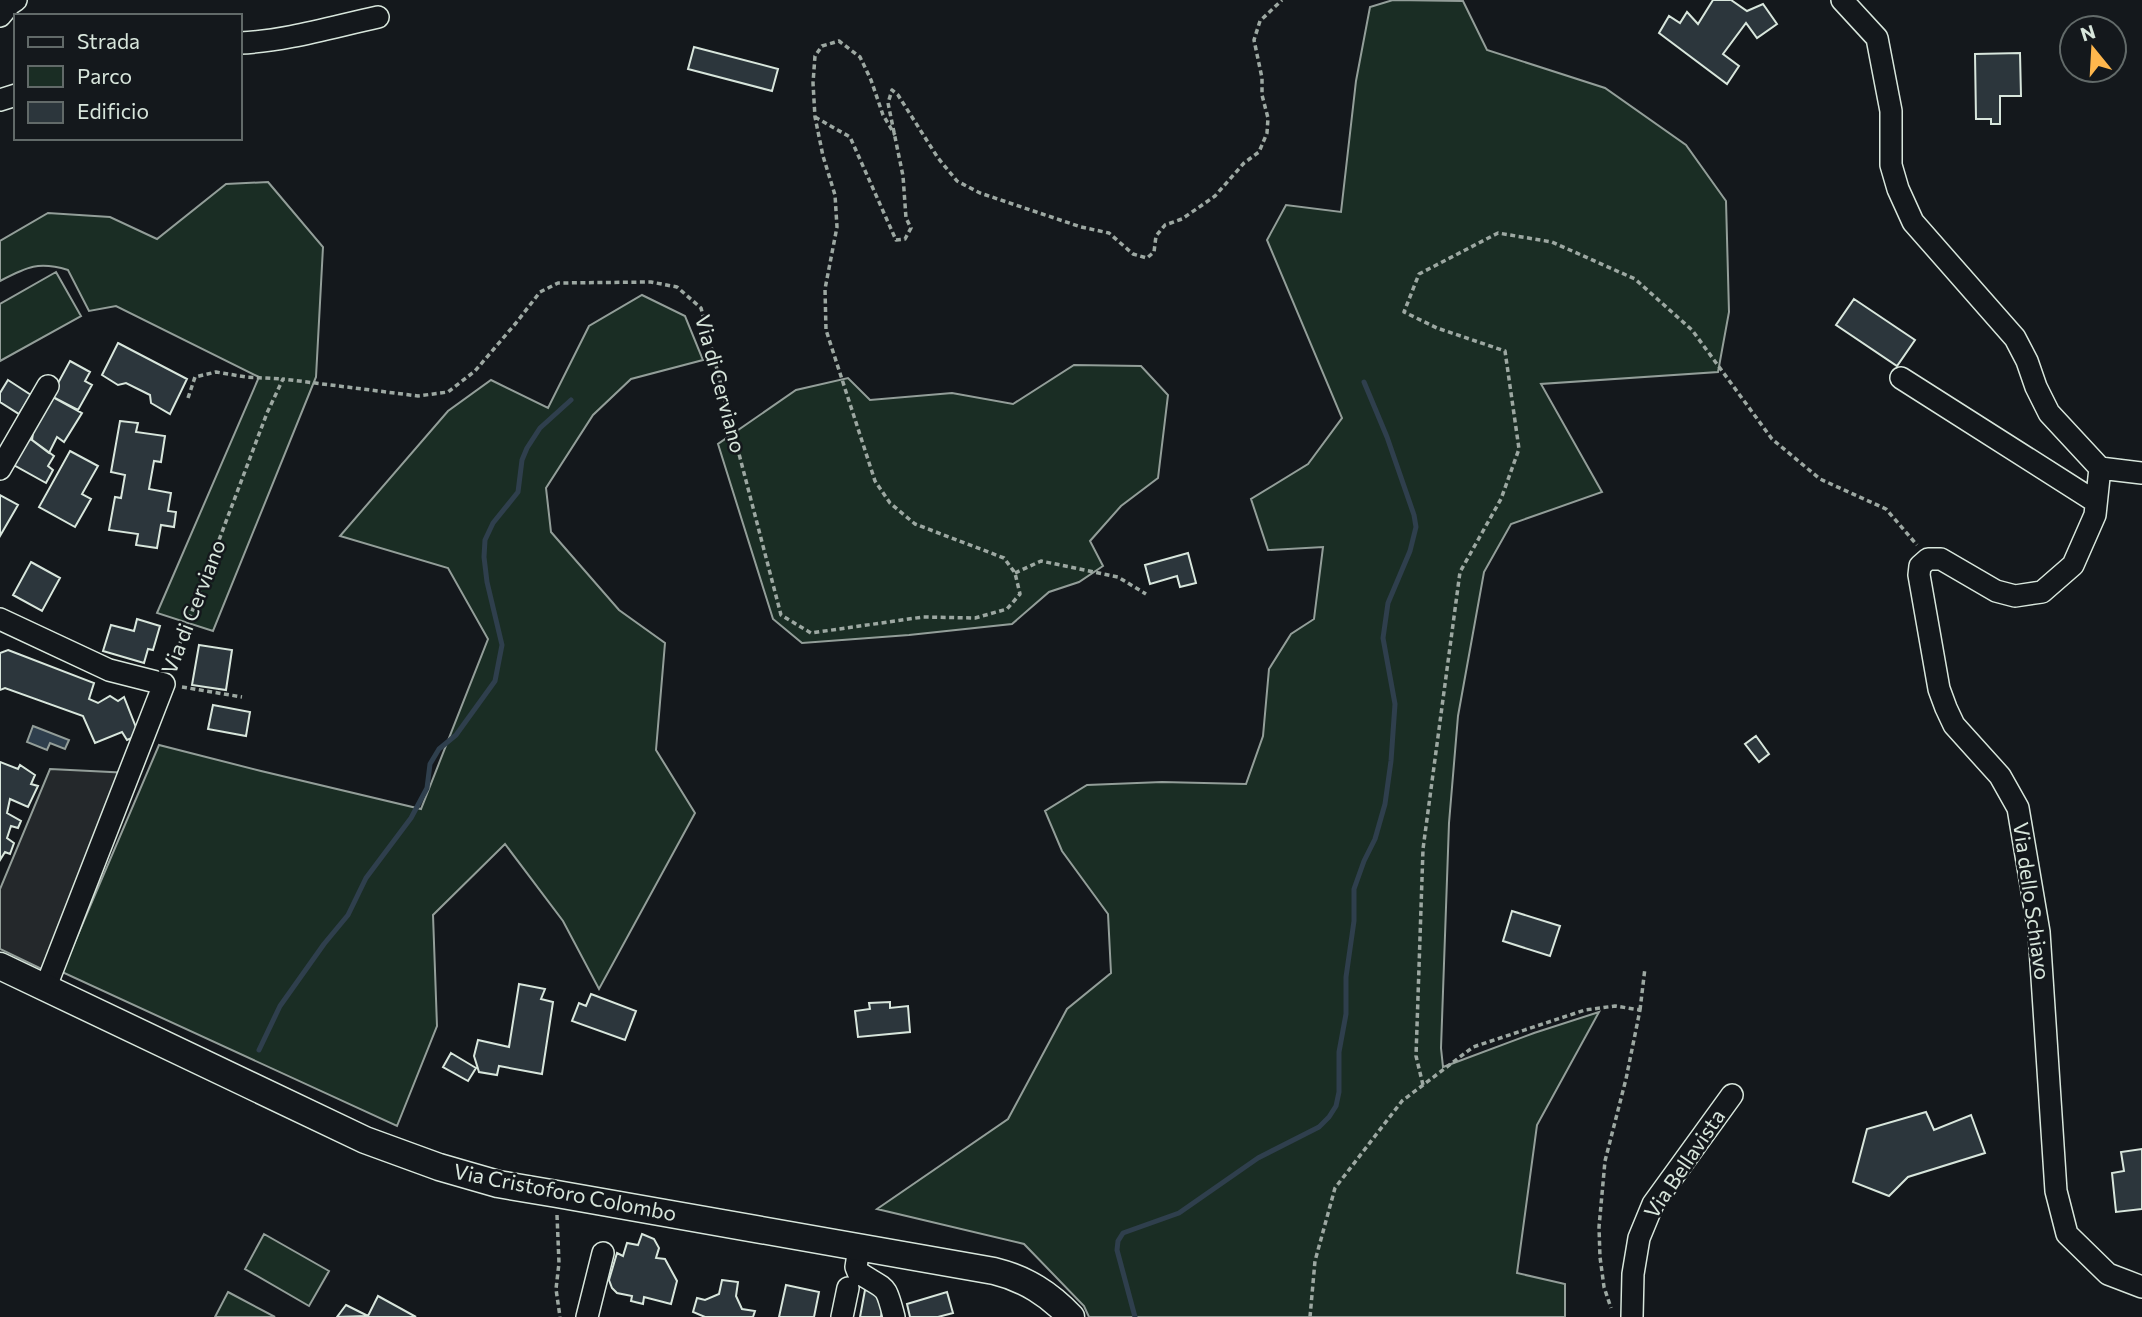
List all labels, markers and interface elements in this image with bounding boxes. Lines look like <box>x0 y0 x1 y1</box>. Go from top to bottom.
legend <box>14 14 242 140</box>
north arrow <box>2058 14 2128 84</box>
text: N <box>2077 19 2098 45</box>
text: Strada <box>77 28 140 53</box>
text: Parco <box>77 63 132 88</box>
text: Edificio <box>77 98 149 123</box>
street label: Via di Cerviano <box>691 312 752 455</box>
street label: Via di Cerviano <box>155 536 230 677</box>
street label: Via dello Schiavo <box>2009 820 2056 981</box>
street label: Via Bellavista <box>1638 1104 1729 1222</box>
street label: Via Cristoforo Colombo <box>452 1158 679 1225</box>

